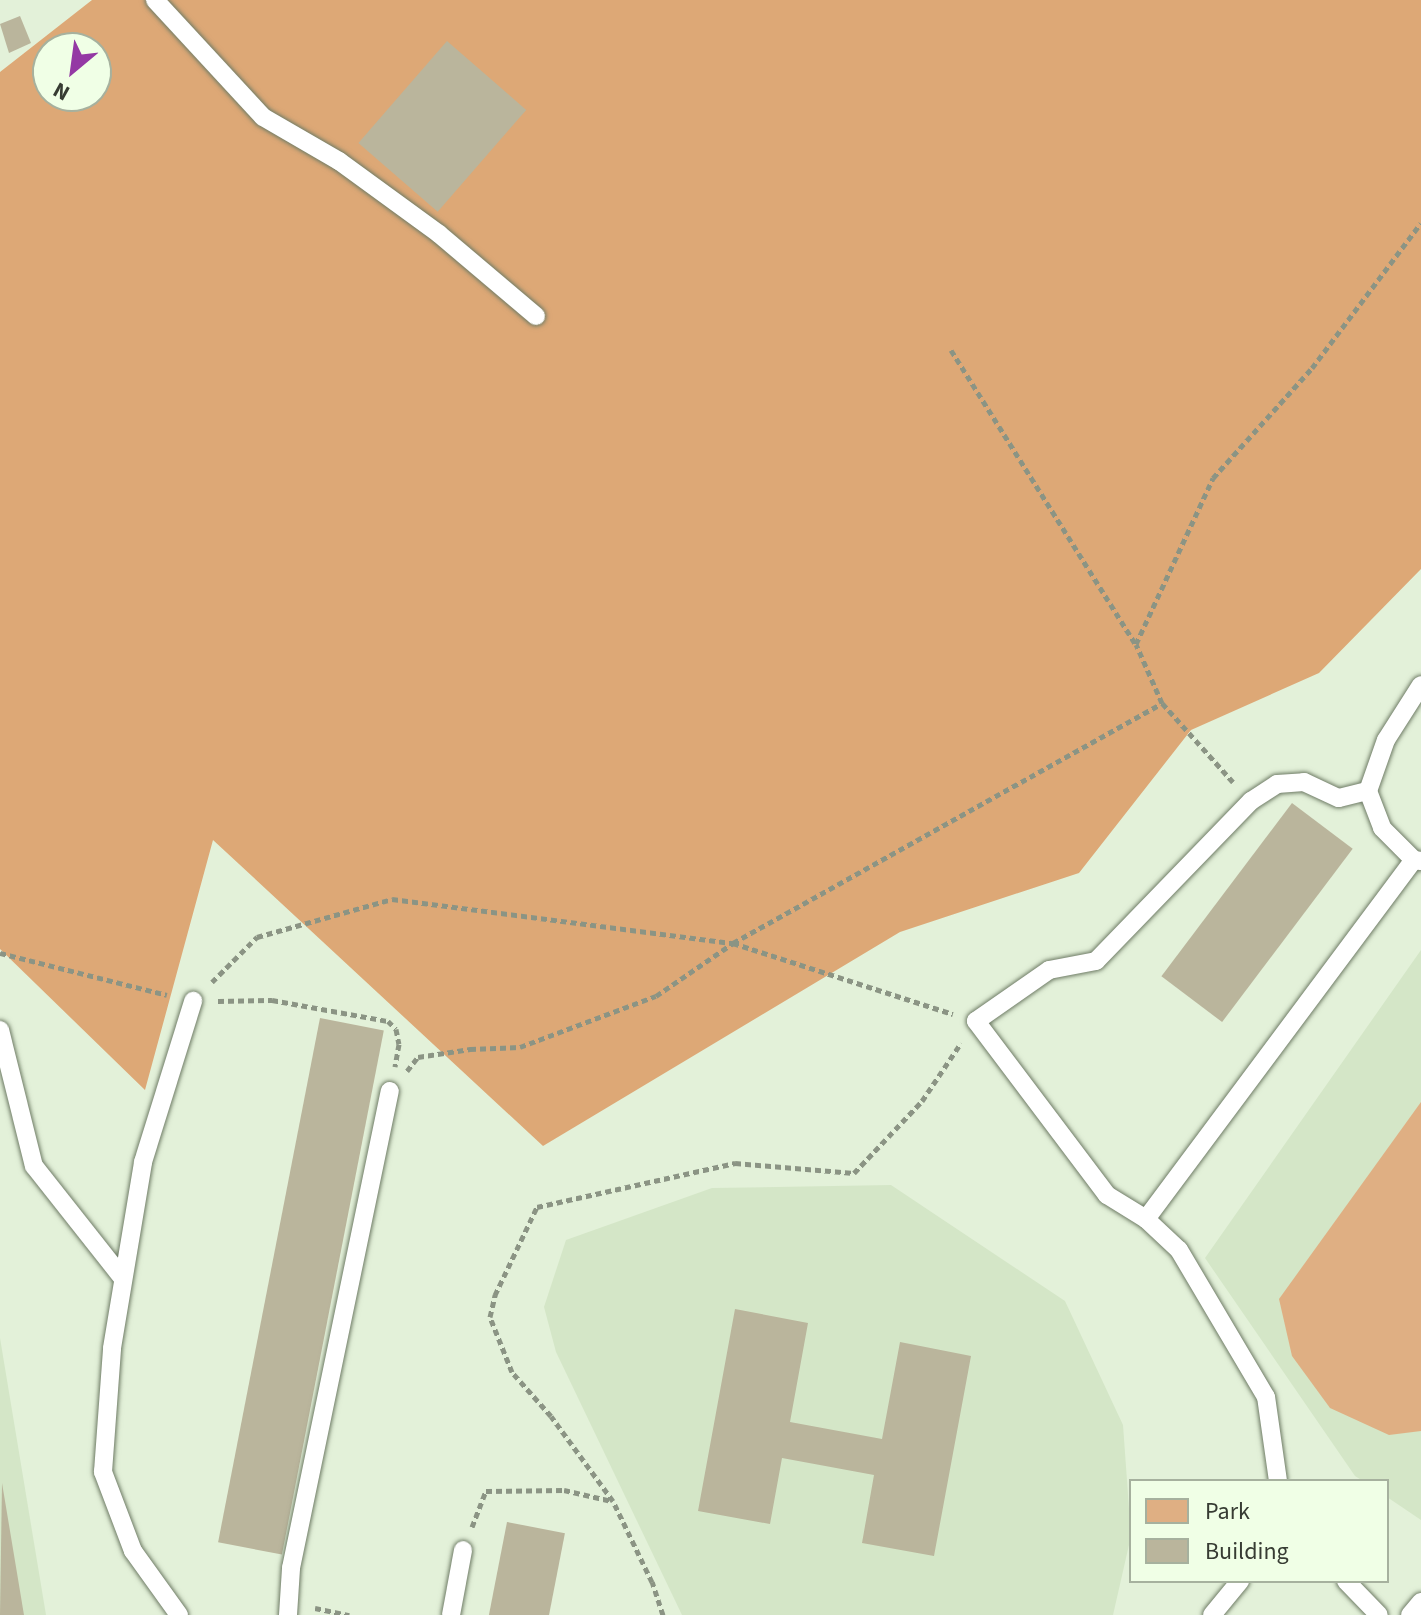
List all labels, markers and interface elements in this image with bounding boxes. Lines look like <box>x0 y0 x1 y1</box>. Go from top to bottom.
north arrow <box>32 32 112 112</box>
text: N <box>47 74 76 109</box>
legend <box>1129 1479 1389 1583</box>
text: Park <box>1205 1494 1250 1529</box>
text: Building <box>1205 1534 1289 1569</box>

